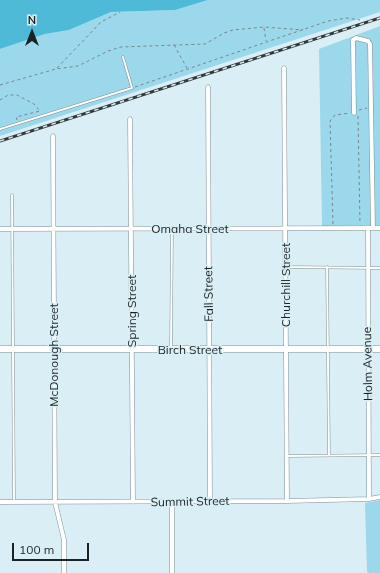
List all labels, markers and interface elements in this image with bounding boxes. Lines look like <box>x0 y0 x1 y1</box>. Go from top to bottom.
north arrow <box>12 12 52 52</box>
text: N <box>28 13 36 27</box>
street label: Omaha Street <box>151 222 229 236</box>
street label: Churchill Street <box>279 243 293 327</box>
street label: Fall Street <box>201 266 217 322</box>
street label: Spring Street <box>125 275 139 347</box>
street label: McDonough Street <box>47 303 61 407</box>
street label: Holm Avenue <box>360 327 376 401</box>
street label: Birch Street <box>158 343 222 357</box>
street label: Summit Street <box>150 494 230 510</box>
scale bar <box>14 535 91 561</box>
text: 100 m <box>19 542 54 557</box>

